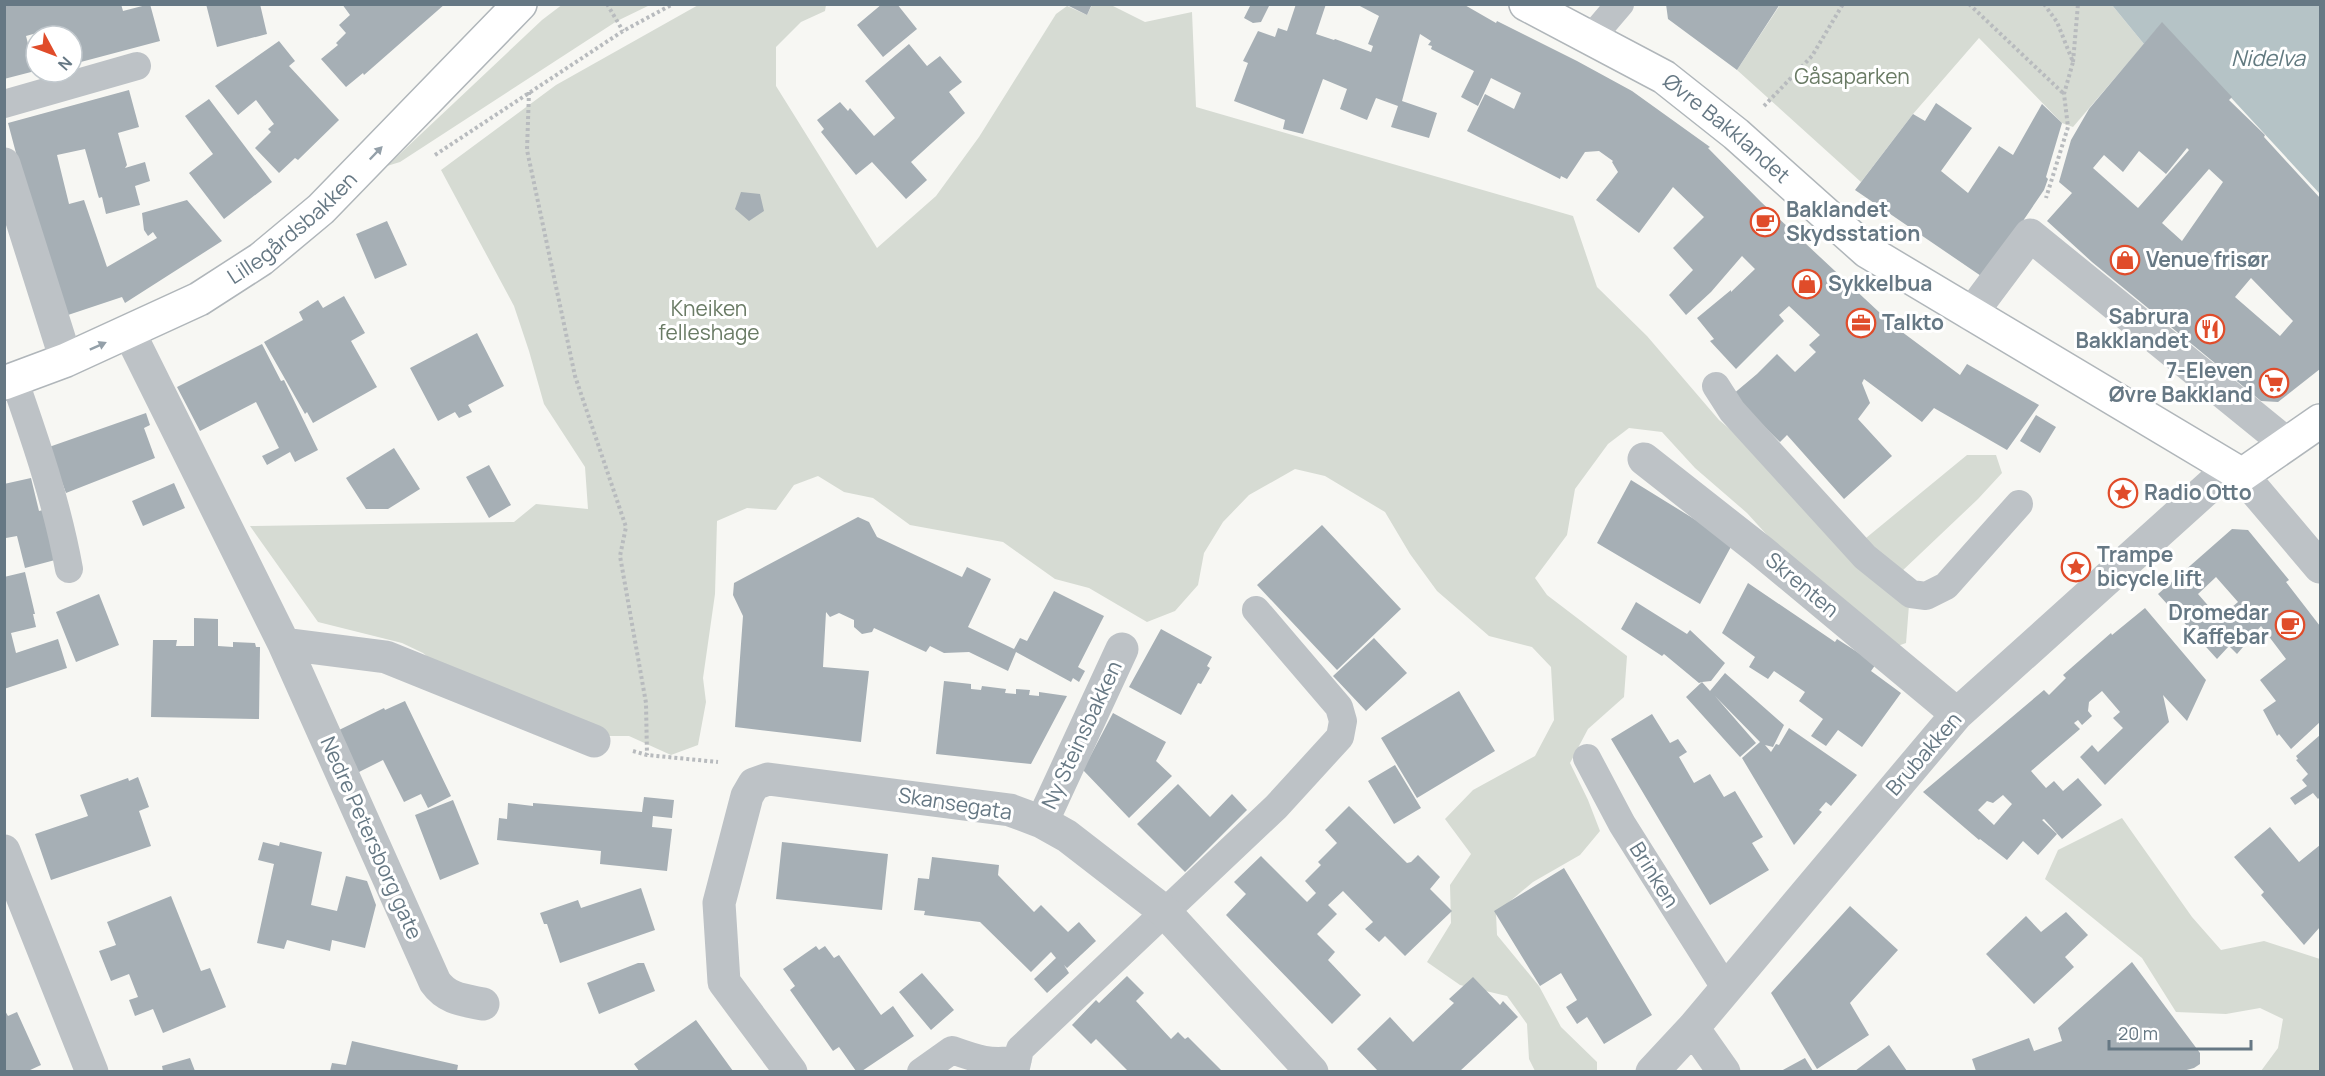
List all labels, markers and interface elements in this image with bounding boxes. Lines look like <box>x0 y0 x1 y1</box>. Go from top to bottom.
north arrow <box>24 24 84 84</box>
water label: Nidelva <box>2231 43 2307 73</box>
text: N <box>53 52 77 75</box>
park label: Gåsaparken <box>1794 62 1910 90</box>
street label: Øvre Bakklandet <box>1658 67 1796 189</box>
one-way arrow <box>369 145 383 160</box>
street label: Lillegårdsbakken <box>222 165 363 290</box>
place label: Baklandet Skydsstation <box>1786 195 1920 247</box>
cafe icon: Baklandet Skydsstation <box>1749 206 1781 238</box>
shop icon: Venue frisør <box>2109 244 2141 276</box>
place label: Venue frisør <box>2146 245 2269 273</box>
shop icon: Sykkelbua <box>1791 268 1823 300</box>
place label: Sykkelbua <box>1828 269 1932 297</box>
park label: Kneiken felleshage <box>658 294 760 346</box>
place label: Sabrura Bakklandet <box>2075 302 2189 354</box>
office icon: Talkto <box>1845 307 1877 339</box>
place label: Talkto <box>1882 308 1944 336</box>
restaurant icon: Sabrura Bakklandet <box>2194 313 2226 345</box>
one-way arrow <box>89 340 107 350</box>
place label: 7-Eleven Øvre Bakkland <box>2109 356 2253 408</box>
supermarket icon: 7-Eleven Øvre Bakkland <box>2258 367 2290 399</box>
place icon: Radio Otto <box>2107 477 2139 509</box>
place label: Radio Otto <box>2144 478 2252 506</box>
place label: Trampe bicycle lift <box>2097 540 2202 592</box>
street label: Skrenten <box>1760 545 1845 623</box>
place icon: Trampe bicycle lift <box>2060 551 2092 583</box>
place label: Dromedar Kaffebar <box>2168 598 2269 650</box>
cafe icon: Dromedar Kaffebar <box>2274 609 2306 641</box>
street label: Ny Steinsbakken <box>1035 656 1128 813</box>
street label: Brubakken <box>1879 706 1967 801</box>
street label: Nedre Petersborg gate <box>315 732 429 943</box>
street label: Skansegata <box>896 780 1014 826</box>
street label: Brinken <box>1624 836 1686 913</box>
scale bar <box>2109 1013 2252 1051</box>
text: 20 m <box>2118 1021 2158 1045</box>

